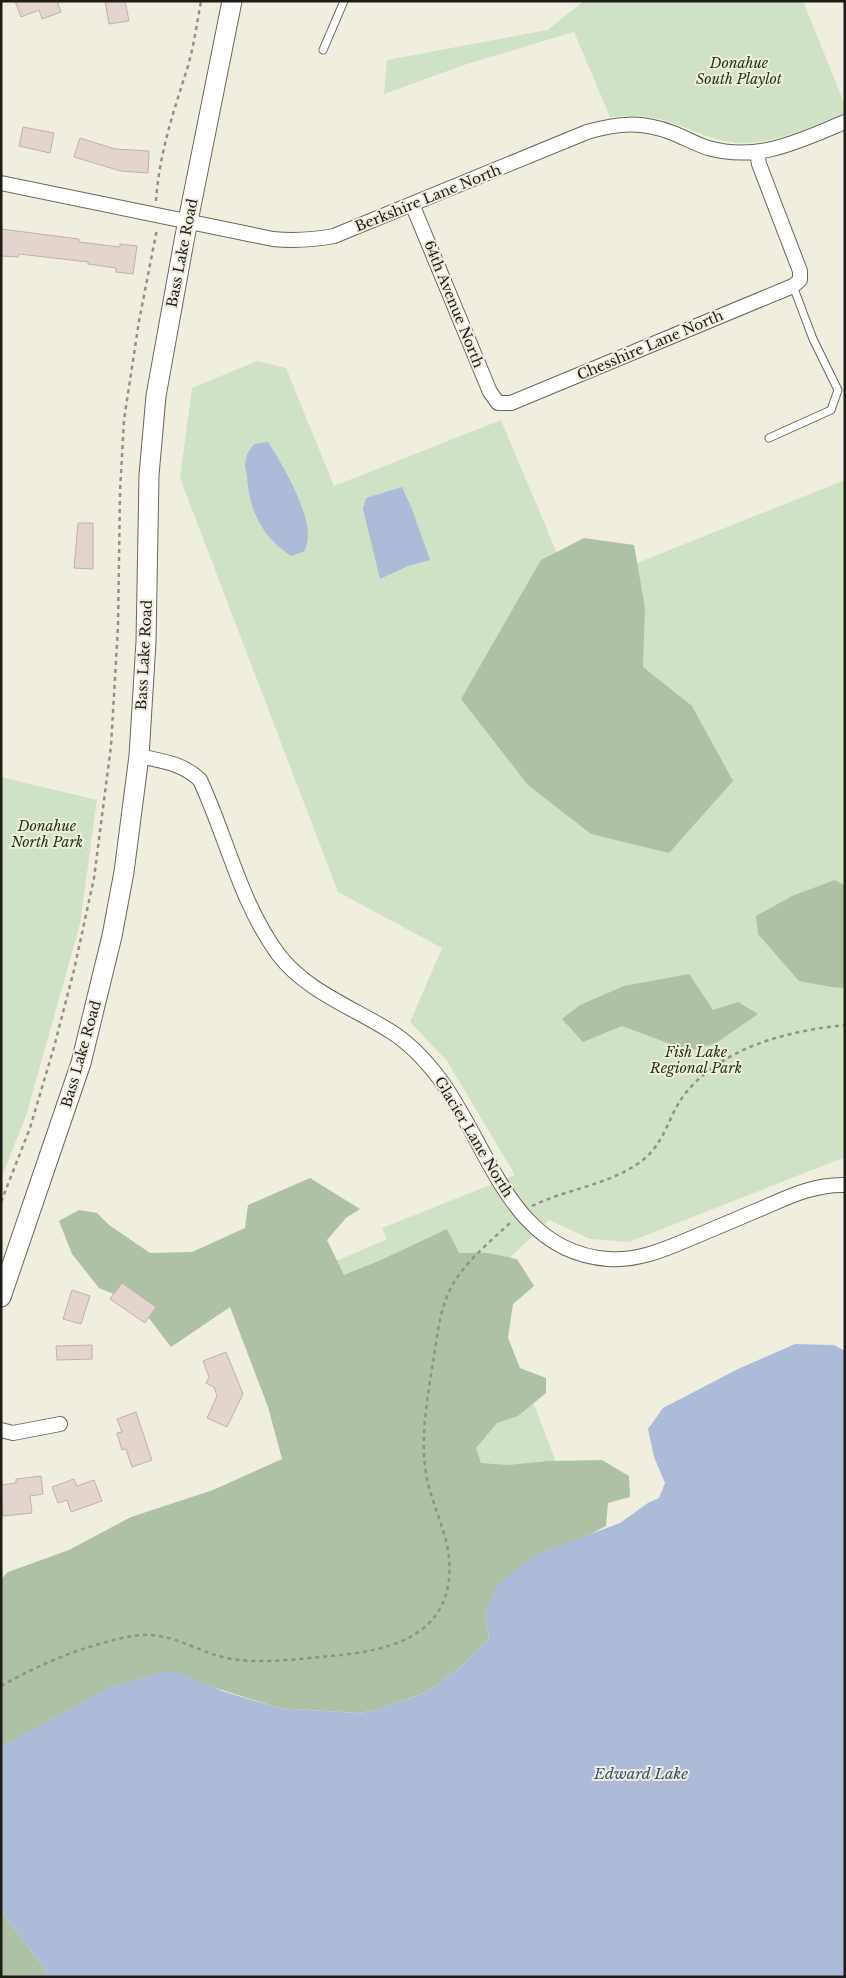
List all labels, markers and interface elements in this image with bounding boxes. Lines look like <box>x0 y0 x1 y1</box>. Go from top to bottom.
park label: Donahue South Playlot <box>696 54 783 88</box>
street label: Berkshire Lane North <box>352 160 504 236</box>
street label: Bass Lake Road <box>163 196 201 309</box>
street label: 64th Avenue North <box>420 238 488 371</box>
street label: Chesshire Lane North <box>574 306 726 384</box>
street label: Bass Lake Road <box>132 599 156 711</box>
park label: Donahue North Park <box>10 817 83 851</box>
street label: Bass Lake Road <box>57 998 105 1110</box>
park label: Fish Lake Regional Park <box>649 1043 742 1077</box>
street label: Glacier Lane North <box>431 1073 517 1201</box>
water label: Edward Lake <box>593 1764 688 1783</box>

